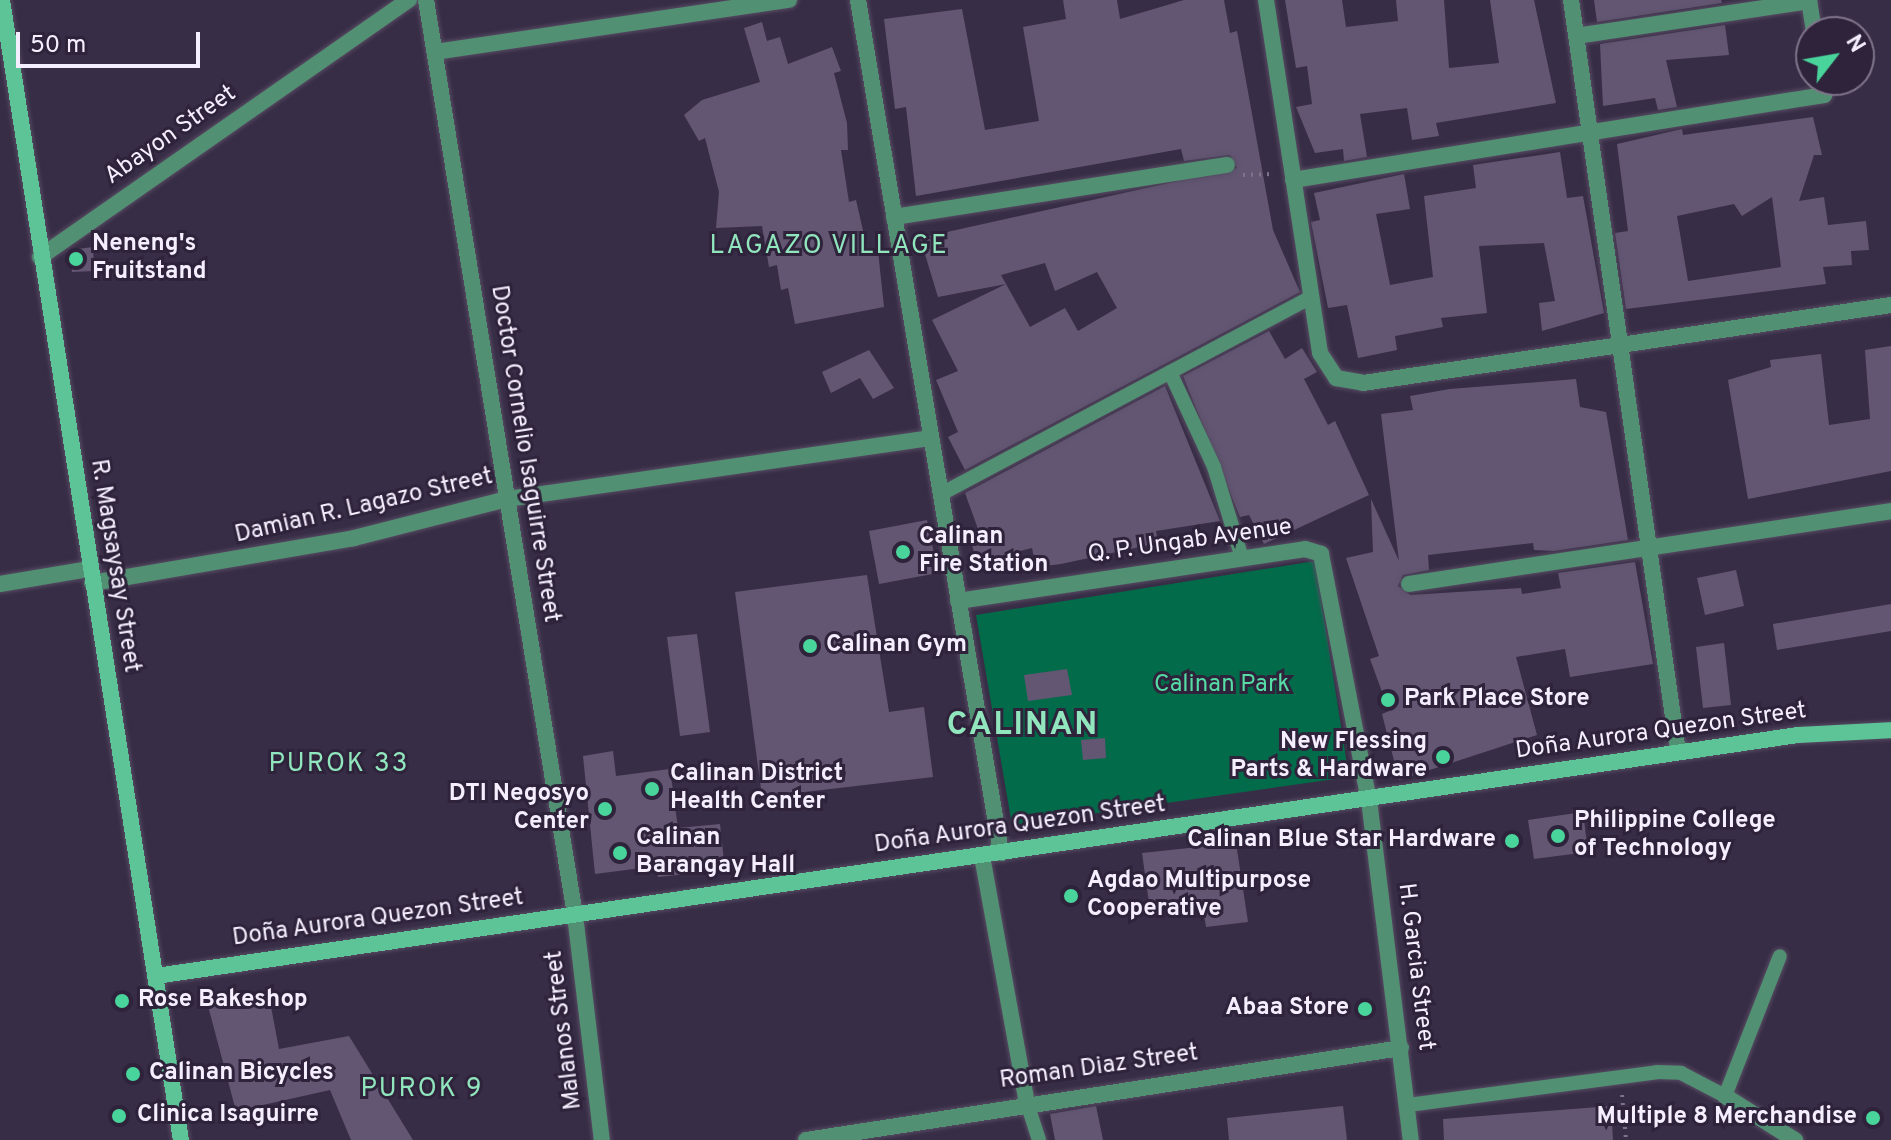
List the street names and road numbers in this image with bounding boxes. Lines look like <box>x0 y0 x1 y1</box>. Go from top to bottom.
street label: Abayon Street <box>100 80 242 192</box>
street label: Doctor Cornelio Isaguirre Street <box>483 283 565 625</box>
street label: R. Magsaysay Street <box>83 457 145 675</box>
street label: Damian R. Lagazo Street <box>232 463 496 551</box>
street label: Q. P. Ungab Avenue <box>1086 513 1294 571</box>
street label: Doña Aurora Quezon Street <box>1513 697 1809 767</box>
street label: Doña Aurora Quezon Street <box>872 791 1168 861</box>
street label: H. Garcia Street <box>1390 882 1440 1052</box>
street label: Doña Aurora Quezon Street <box>230 884 526 954</box>
street label: Malanos Street <box>541 949 589 1111</box>
street label: Roman Diaz Street <box>998 1040 1200 1096</box>

